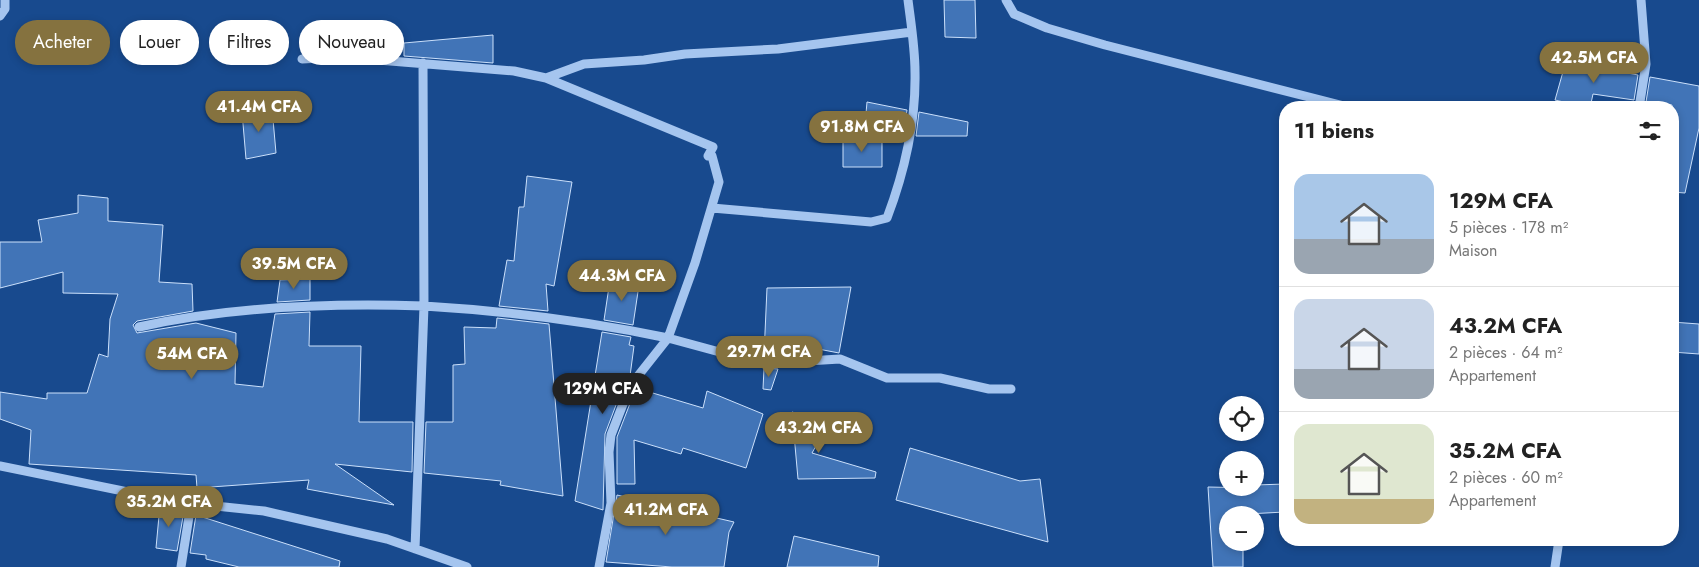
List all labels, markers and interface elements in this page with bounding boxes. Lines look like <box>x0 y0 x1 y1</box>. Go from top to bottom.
chip: Acheter <box>15 20 110 65</box>
chip: Louer <box>120 20 199 65</box>
chip: Filtres <box>209 20 289 65</box>
chip: Nouveau <box>299 20 404 65</box>
pin: 42.5M CFA <box>1537 42 1651 84</box>
text: 42.5M CFA <box>1551 46 1637 69</box>
pin: 41.4M CFA <box>202 90 316 133</box>
text: 41.4M CFA <box>216 95 302 118</box>
pin: 91.8M CFA <box>805 110 919 153</box>
text: 91.8M CFA <box>820 115 904 138</box>
text: 11 biens <box>1294 116 1374 146</box>
icon: filters <box>1636 117 1664 145</box>
text: 129M CFA <box>1449 186 1553 216</box>
icon: home <box>1334 194 1394 254</box>
text: 5 pièces · 178 m² <box>1449 216 1568 239</box>
text: Maison <box>1449 239 1497 262</box>
pin: 39.5M CFA <box>237 248 351 290</box>
text: 39.5M CFA <box>252 252 336 275</box>
pin: 44.3M CFA <box>565 260 679 302</box>
text: 44.3M CFA <box>578 264 666 287</box>
text: 43.2M CFA <box>1449 311 1562 341</box>
icon: home <box>1334 319 1394 379</box>
pin: 29.7M CFA <box>712 336 826 378</box>
pin: 54M CFA <box>146 338 238 380</box>
text: 29.7M CFA <box>727 340 811 363</box>
text: 2 pièces · 64 m² <box>1449 341 1563 364</box>
text: 54M CFA <box>156 342 228 365</box>
text: Appartement <box>1449 364 1536 387</box>
pin: 129M CFA <box>551 372 655 415</box>
text: 129M CFA <box>563 377 643 400</box>
map controls <box>1219 396 1264 551</box>
button: locate <box>1219 396 1264 441</box>
pin: 43.2M CFA <box>762 412 876 454</box>
text: 43.2M CFA <box>776 416 862 439</box>
text: 35.2M CFA <box>1449 436 1561 466</box>
icon: home <box>1334 444 1394 504</box>
button: + <box>1219 451 1264 496</box>
text: 2 pièces · 60 m² <box>1449 466 1563 489</box>
pin: 35.2M CFA <box>112 486 226 528</box>
text: Appartement <box>1449 489 1536 512</box>
text: 35.2M CFA <box>126 490 212 513</box>
pin: 41.2M CFA <box>609 494 723 536</box>
text: 41.2M CFA <box>624 498 708 521</box>
button: − <box>1219 506 1264 551</box>

